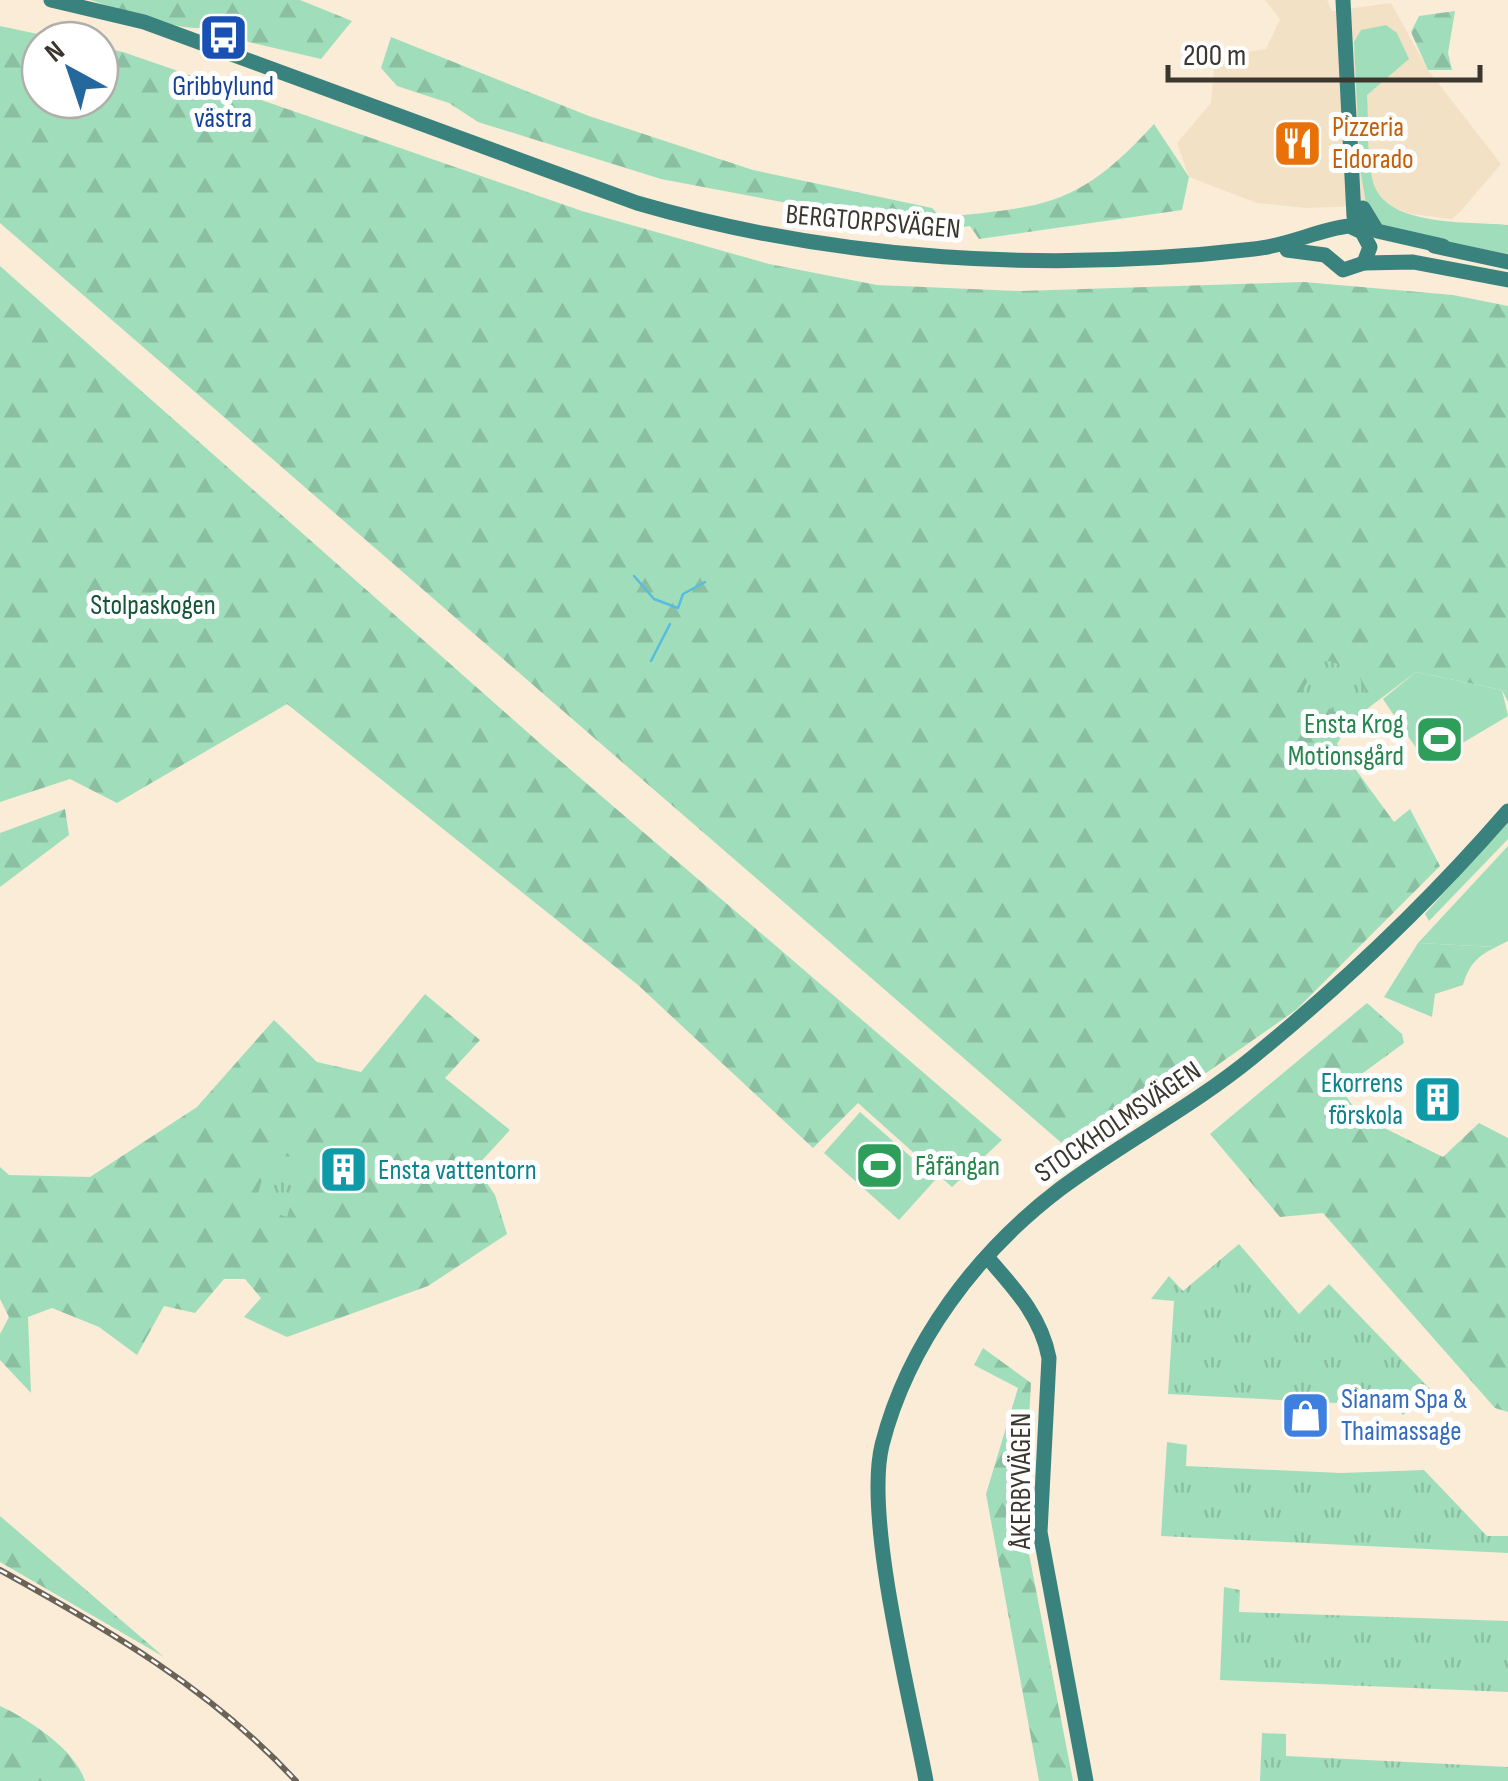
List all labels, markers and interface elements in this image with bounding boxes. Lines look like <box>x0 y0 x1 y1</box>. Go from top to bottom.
bus stop icon: Gribbylund västra <box>197 12 249 64</box>
north arrow <box>20 20 120 120</box>
scale bar <box>1168 20 1480 82</box>
text: N <box>39 35 71 69</box>
text: 200 m <box>1183 38 1246 74</box>
place label: Gribbylund västra <box>172 70 274 135</box>
place label: Pizzeria Eldorado <box>1332 111 1414 176</box>
restaurant icon: Pizzeria Eldorado <box>1271 117 1323 169</box>
street label: BERGTORPSVÄGEN <box>784 198 962 246</box>
park label: Stolpaskogen <box>90 589 216 622</box>
place label: Ensta Krog Motionsgård <box>1288 708 1404 773</box>
sports icon: Ensta Krog Motionsgård <box>1413 714 1465 766</box>
street label: STOCKHOLMSVÄGEN <box>1029 1054 1207 1190</box>
place label: Ekorrens förskola <box>1321 1067 1403 1132</box>
building icon: Ekorrens förskola <box>1412 1073 1464 1125</box>
sports icon: Fåfängan <box>854 1140 906 1192</box>
building icon: Ensta vattentorn <box>317 1144 369 1196</box>
place label: Fåfängan <box>915 1150 1000 1183</box>
place label: Ensta vattentorn <box>378 1154 537 1187</box>
place label: Sianam Spa & Thaimassage <box>1341 1383 1467 1448</box>
shop icon: Sianam Spa & Thaimassage <box>1280 1389 1332 1441</box>
street label: ÅKERBYVÄGEN <box>1005 1413 1038 1550</box>

